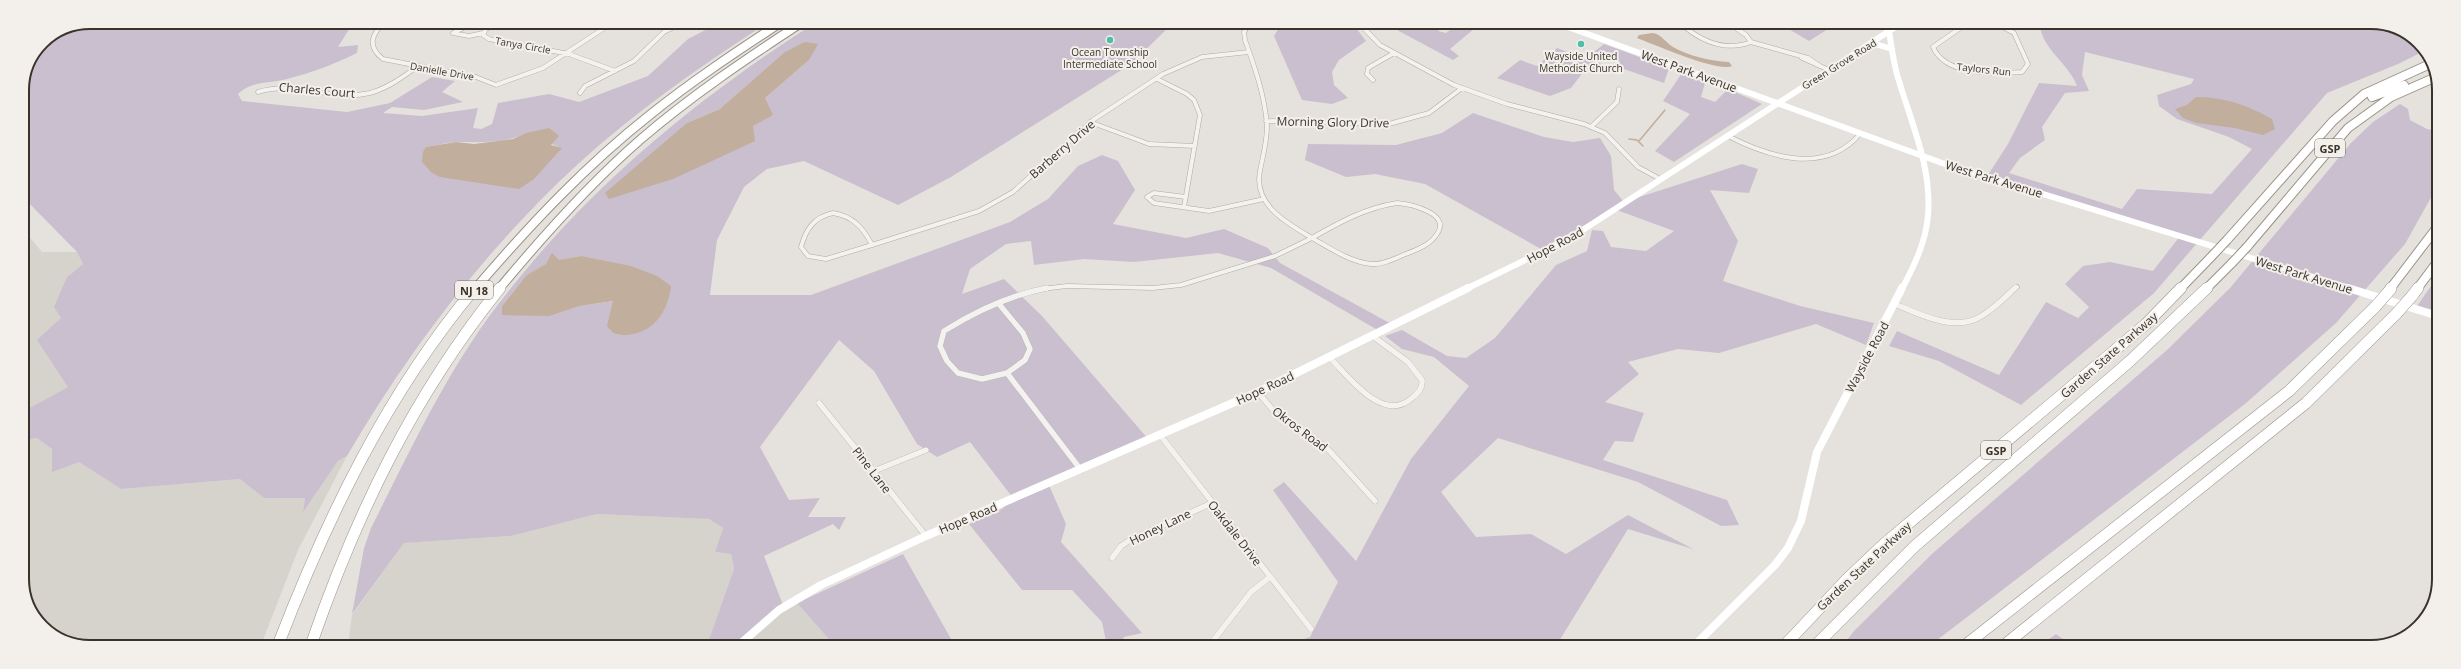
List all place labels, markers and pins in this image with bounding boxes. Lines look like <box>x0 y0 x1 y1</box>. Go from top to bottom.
marker: Ocean Township Intermediate School <box>1105 35 1115 45</box>
marker: Wayside United Methodist Church <box>1576 39 1586 49</box>
place label: Ocean Township Intermediate School <box>1063 45 1157 71</box>
place label: Wayside United Methodist Church <box>1539 49 1623 75</box>

